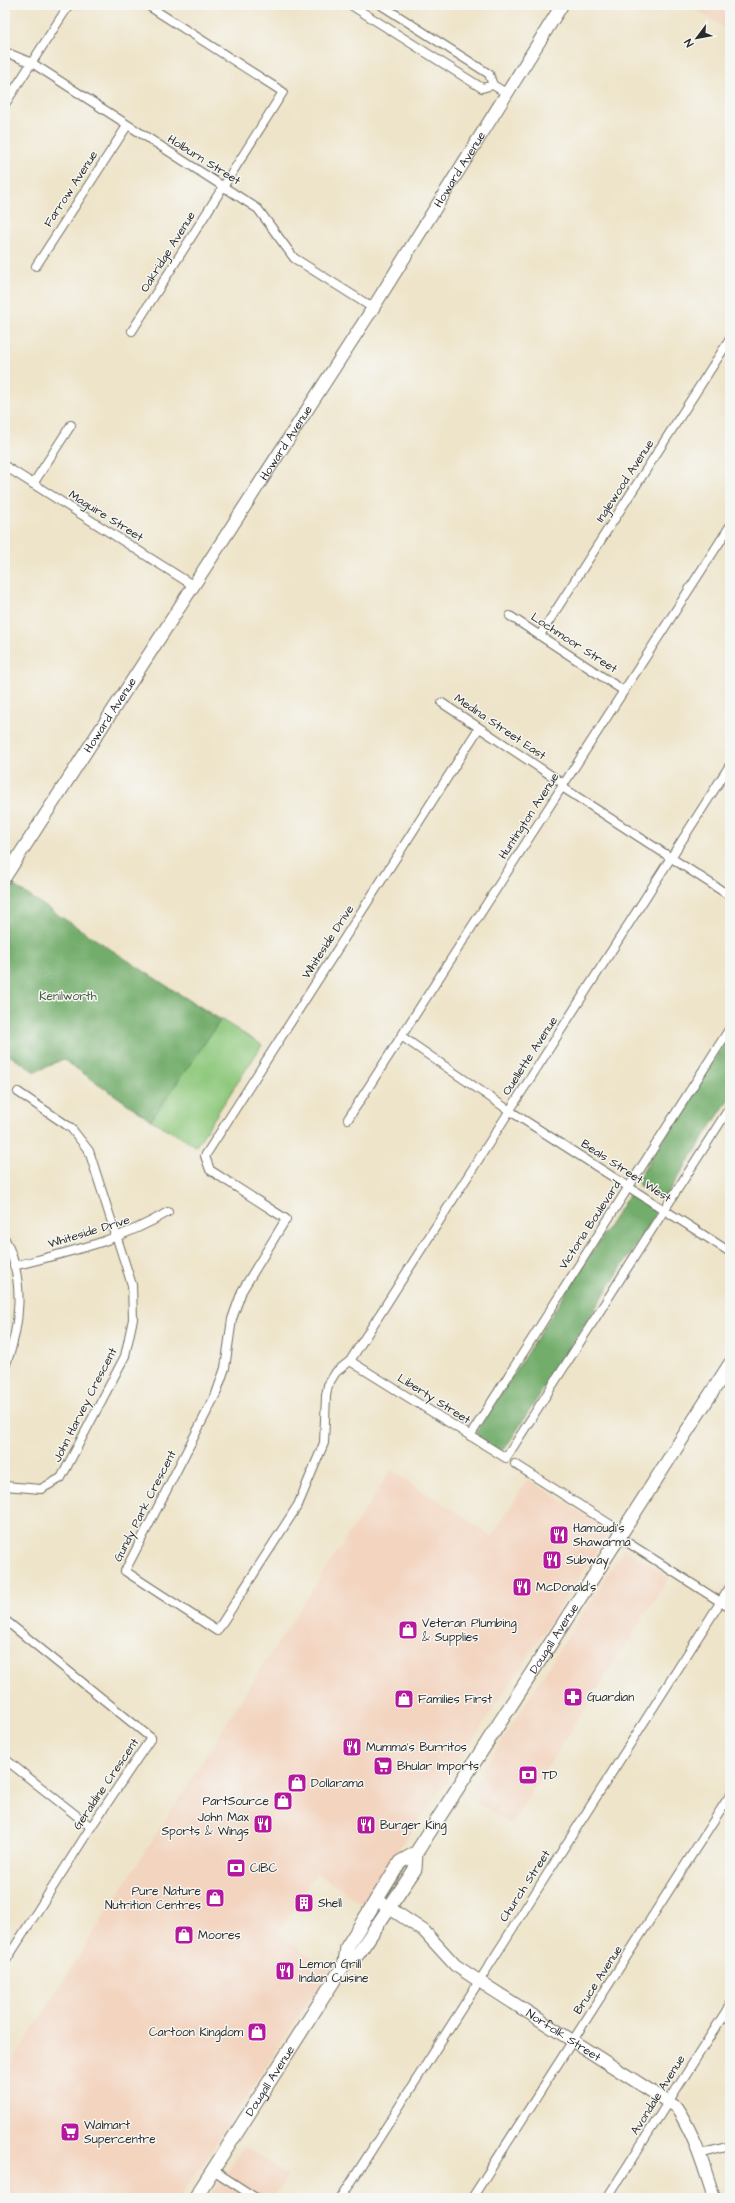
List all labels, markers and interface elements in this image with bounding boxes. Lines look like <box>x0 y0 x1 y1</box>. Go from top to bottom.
north arrow <box>677 18 717 58</box>
text: N <box>681 36 697 50</box>
street label: Howard Avenue <box>429 128 490 211</box>
street label: Holburn Street <box>164 131 244 189</box>
street label: Farrow Avenue <box>40 147 102 230</box>
street label: Oakridge Avenue <box>136 208 201 296</box>
street label: Howard Avenue <box>255 402 317 484</box>
street label: Inglewood Avenue <box>592 436 659 526</box>
street label: Maguire Street <box>65 486 147 547</box>
street label: Lochmoor Street <box>527 609 621 677</box>
street label: Howard Avenue <box>79 674 141 756</box>
street label: Medina Street East <box>451 690 549 764</box>
street label: Huntington Avenue <box>495 769 564 863</box>
street label: Whiteside Drive <box>298 901 358 982</box>
park label: Kenilworth <box>39 988 97 1005</box>
street label: Ouellette Avenue <box>498 1013 562 1099</box>
street label: Beals Street West <box>578 1135 674 1207</box>
street label: Victoria Boulevard <box>555 1177 625 1273</box>
street label: Whiteside Drive <box>46 1211 132 1252</box>
street label: John Harvey Crescent <box>49 1345 122 1466</box>
street label: Liberty Street <box>394 1370 474 1429</box>
street label: Gundy Park Crescent <box>109 1447 181 1565</box>
place label: Hamoudi's Shawarma <box>573 1520 631 1551</box>
restaurant icon: Hamoudi's Shawarma <box>548 1524 570 1546</box>
restaurant icon: Subway <box>541 1549 563 1571</box>
place label: Subway <box>566 1552 609 1570</box>
restaurant icon: McDonald's <box>511 1576 533 1598</box>
place label: McDonald's <box>536 1579 596 1596</box>
street label: Dougall Avenue <box>525 1600 583 1677</box>
place label: Veteran Plumbing & Supplies <box>422 1615 517 1646</box>
shop icon: Veteran Plumbing & Supplies <box>397 1619 419 1641</box>
pharmacy icon: Guardian <box>562 1686 584 1708</box>
shop icon: Families First <box>393 1688 415 1710</box>
place label: Guardian <box>587 1689 634 1706</box>
place label: Families First <box>418 1691 492 1708</box>
street label: Geraldine Crescent <box>69 1735 143 1833</box>
restaurant icon: Mumma's Burritos <box>341 1736 363 1758</box>
place label: Mumma's Burritos <box>366 1739 467 1756</box>
supermarket icon: Bhular Imports <box>372 1755 394 1777</box>
place label: Bhular Imports <box>397 1758 479 1775</box>
bank icon: TD <box>517 1764 539 1786</box>
place label: TD <box>542 1767 557 1784</box>
shop icon: Dollarama <box>286 1772 308 1794</box>
place label: Dollarama <box>311 1775 364 1792</box>
shop icon: PartSource <box>272 1790 294 1812</box>
place label: PartSource <box>203 1793 270 1810</box>
place label: John Max Sports & Wings <box>161 1809 249 1841</box>
restaurant icon: John Max Sports & Wings <box>252 1813 274 1835</box>
restaurant icon: Burger King <box>355 1814 377 1836</box>
place label: Burger King <box>380 1817 447 1835</box>
street label: Church Street <box>495 1847 555 1925</box>
bank icon: CIBC <box>225 1857 247 1879</box>
place label: CIBC <box>250 1860 278 1877</box>
place label: Pure Nature Nutrition Centres <box>105 1883 202 1914</box>
shop icon: Pure Nature Nutrition Centres <box>204 1887 226 1909</box>
building icon: Shell <box>293 1892 315 1914</box>
place label: Shell <box>318 1895 342 1912</box>
shop icon: Moores <box>173 1924 195 1946</box>
place label: Moores <box>198 1927 241 1944</box>
street label: Bruce Avenue <box>569 1942 627 2018</box>
place label: Lemon Grill Indian Cuisine <box>299 1956 369 1987</box>
restaurant icon: Lemon Grill Indian Cuisine <box>274 1960 296 1982</box>
street label: Norfolk Street <box>523 2005 605 2066</box>
shop icon: Cartoon Kingdom <box>246 2021 268 2043</box>
place label: Cartoon Kingdom <box>149 2024 244 2042</box>
street label: Dougall Avenue <box>241 2042 299 2119</box>
street label: Avondale Avenue <box>627 2051 690 2138</box>
place label: Walmart Supercentre <box>84 2117 156 2148</box>
supermarket icon: Walmart Supercentre <box>59 2121 81 2143</box>

